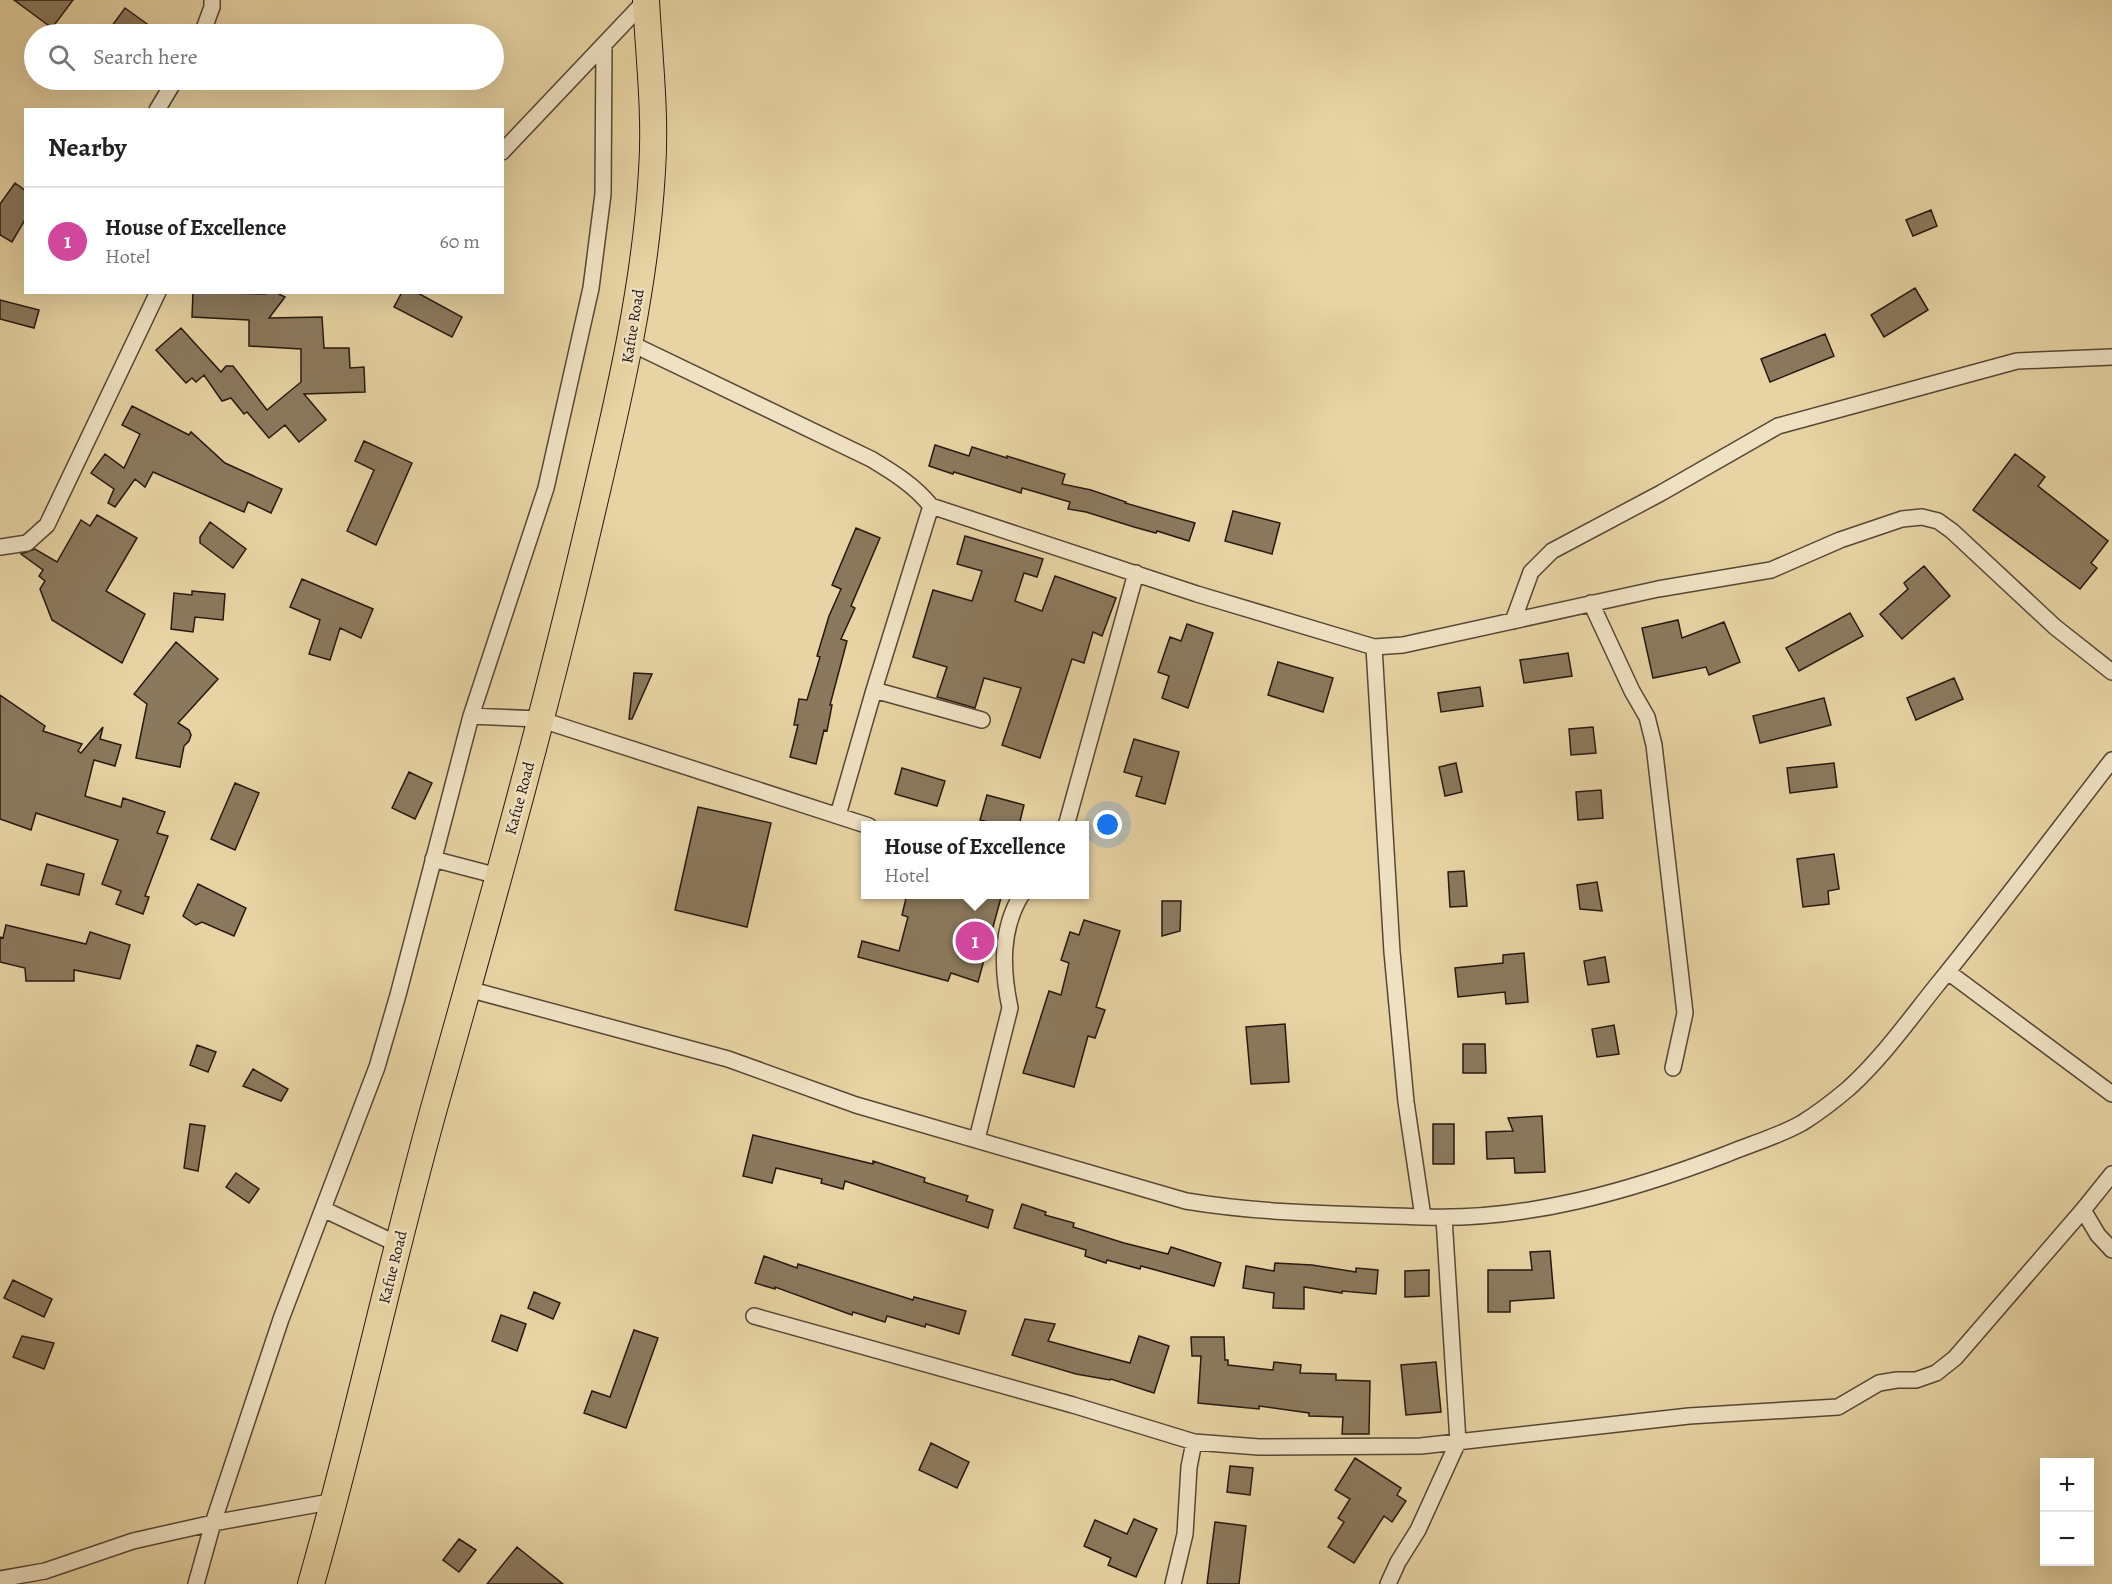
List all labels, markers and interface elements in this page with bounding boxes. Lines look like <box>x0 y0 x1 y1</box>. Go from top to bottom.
search box <box>24 24 504 90</box>
icon: search <box>45 41 78 74</box>
text: Search here <box>93 42 198 72</box>
text: Nearby <box>48 130 127 165</box>
text: House of Excellence <box>105 213 286 243</box>
text: 1 <box>64 228 71 255</box>
text: 60 m <box>440 228 480 255</box>
text: Hotel <box>105 243 150 270</box>
street label: Kafue Road <box>616 287 650 365</box>
street label: Kafue Road <box>500 759 540 837</box>
your location <box>1093 810 1122 839</box>
popup <box>861 821 1089 899</box>
text: House of Excellence <box>884 832 1066 862</box>
text: Hotel <box>884 862 929 889</box>
pin: 1 <box>956 918 994 964</box>
street label: Kafue Road <box>373 1228 413 1306</box>
map controls <box>2040 1458 2094 1566</box>
button: + <box>2040 1458 2094 1512</box>
button: − <box>2040 1512 2094 1566</box>

